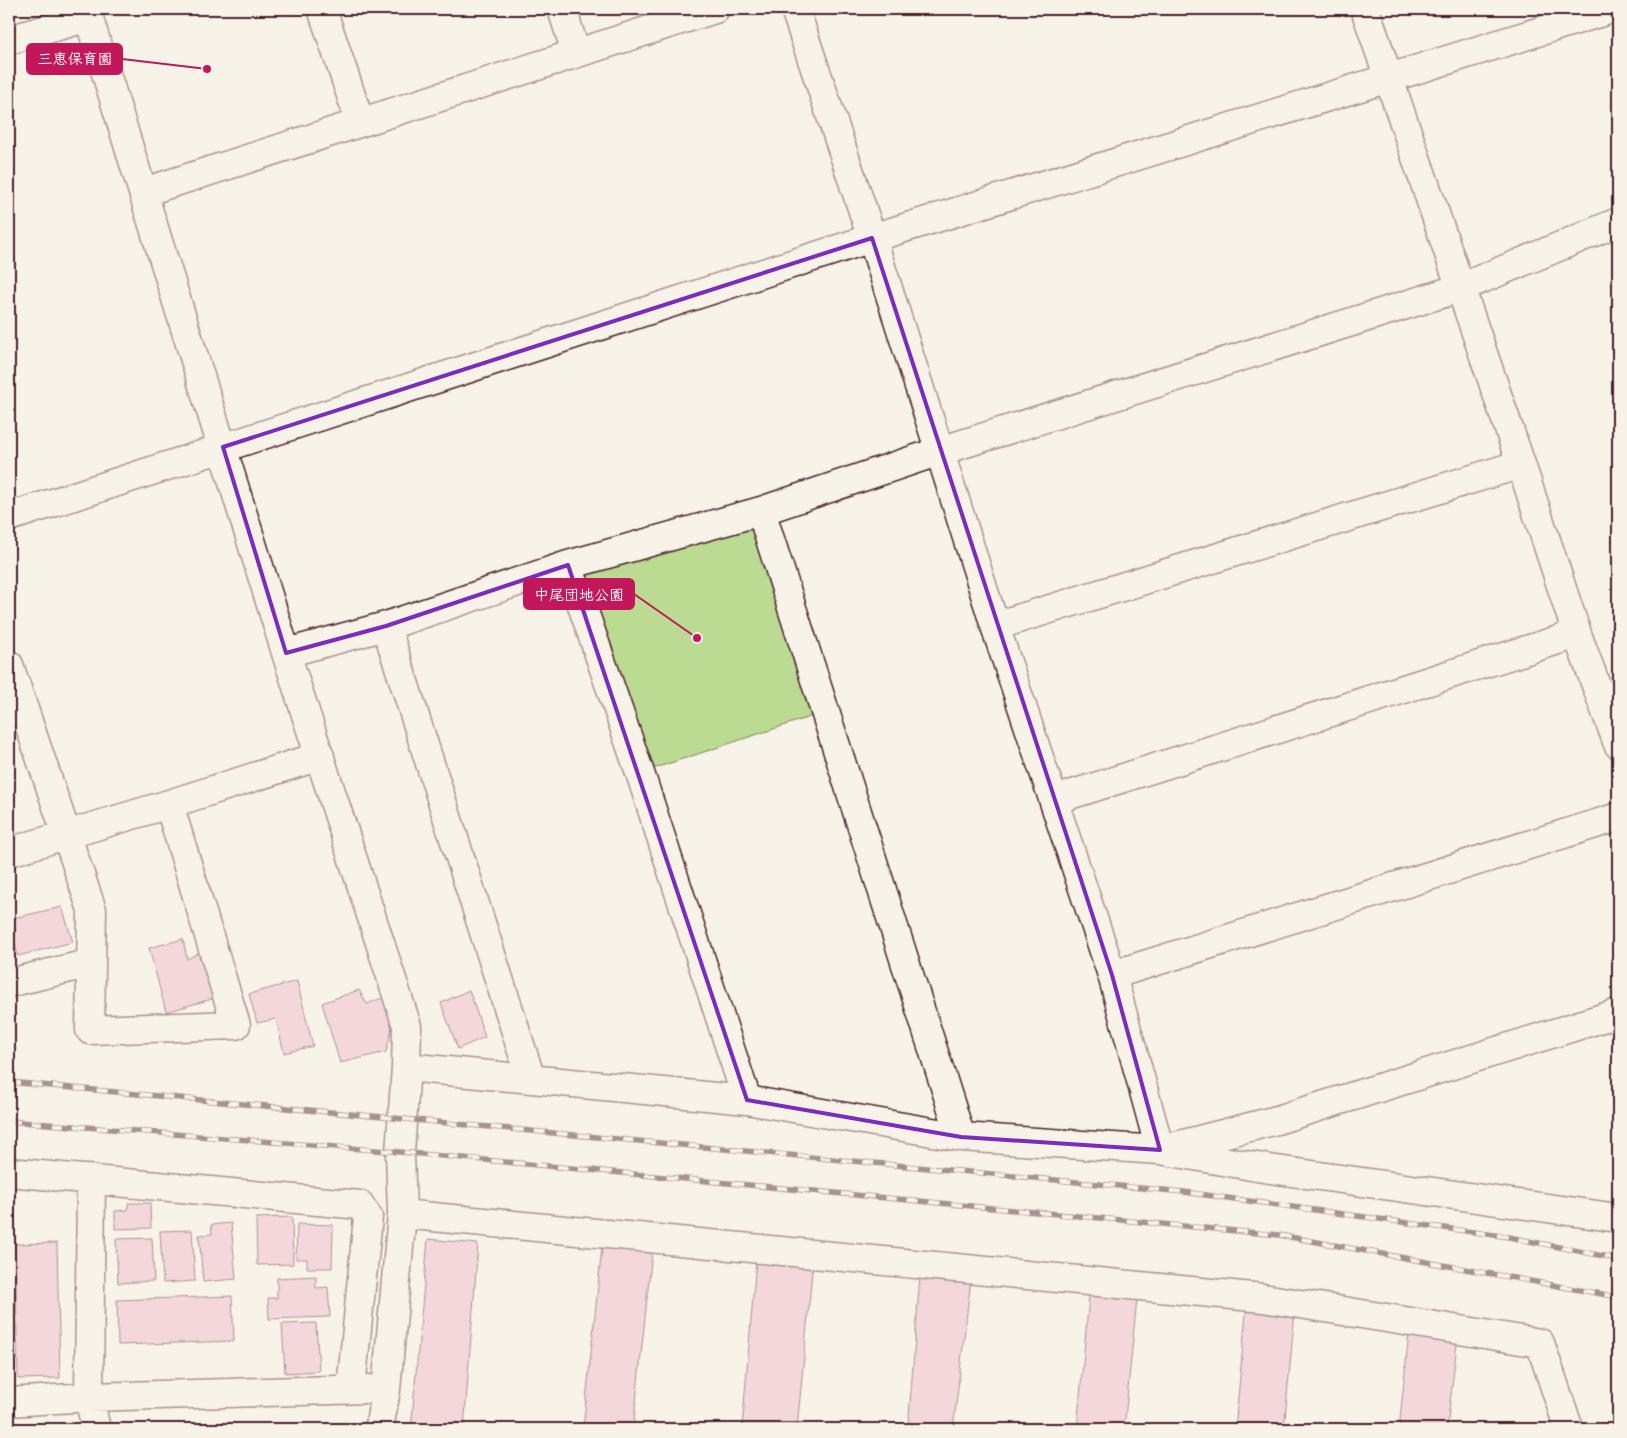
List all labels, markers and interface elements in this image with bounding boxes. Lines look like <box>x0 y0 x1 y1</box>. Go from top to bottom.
callout: 三恵保育園 <box>27 44 122 74</box>
text: 三恵保育園 <box>37 48 113 69</box>
callout: 中尾団地公園 <box>524 579 634 609</box>
text: 中尾団地公園 <box>534 584 624 605</box>

